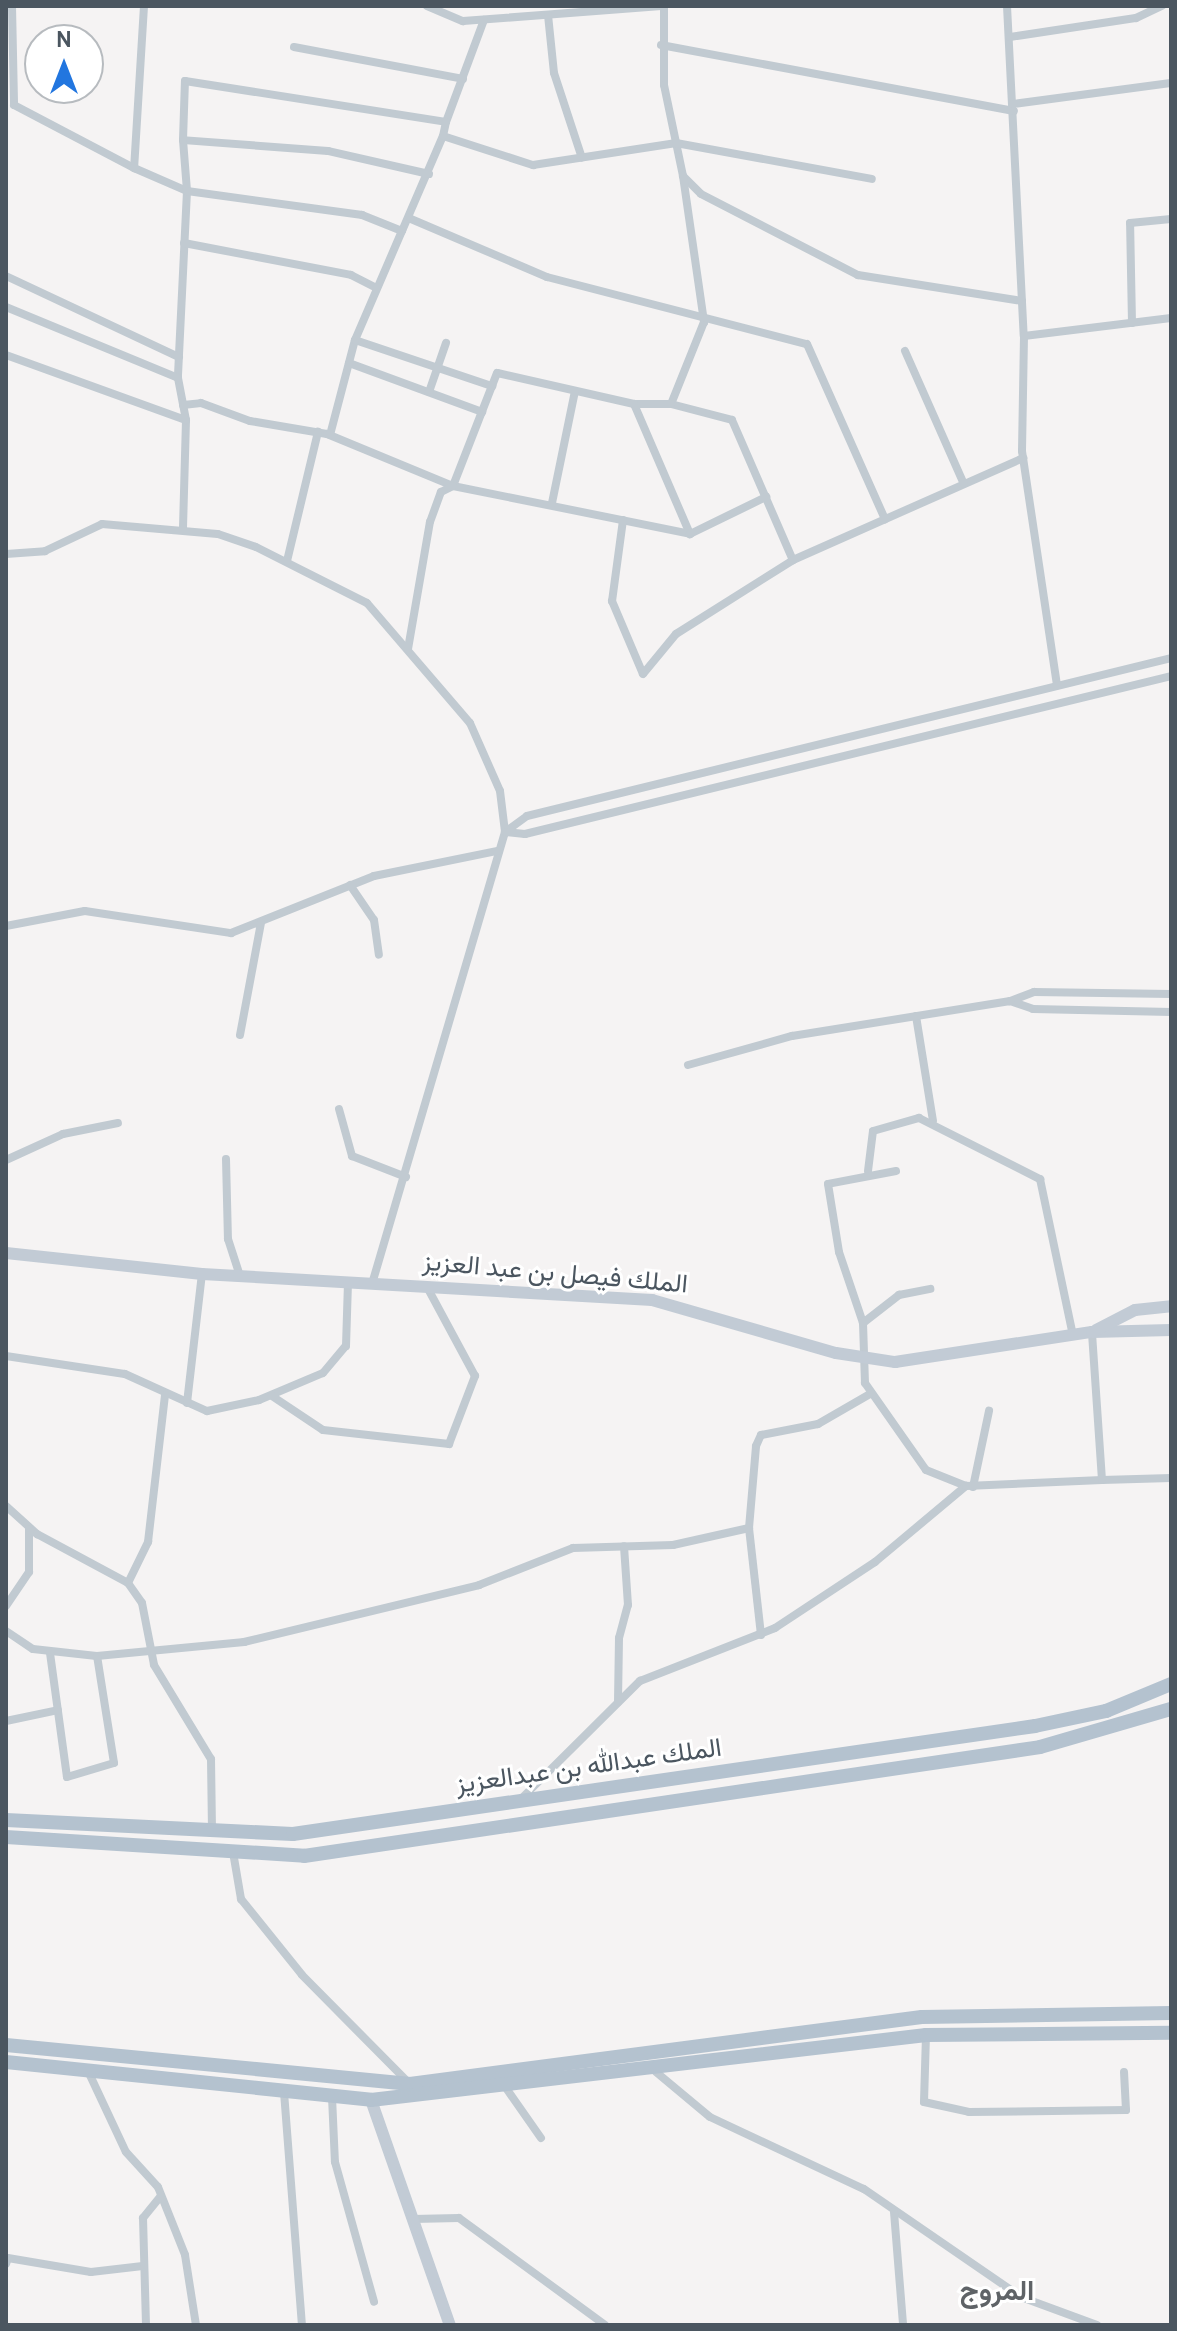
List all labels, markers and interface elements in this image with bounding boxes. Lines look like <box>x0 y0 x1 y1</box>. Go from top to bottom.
north arrow <box>24 24 104 104</box>
text: N <box>56 28 72 55</box>
street label: الملك فيصل بن عبد العزيز <box>421 1248 689 1302</box>
street label: الملك عبدالله بن عبدالعزيز <box>454 1734 724 1802</box>
district label: المروج <box>960 2276 1034 2310</box>

